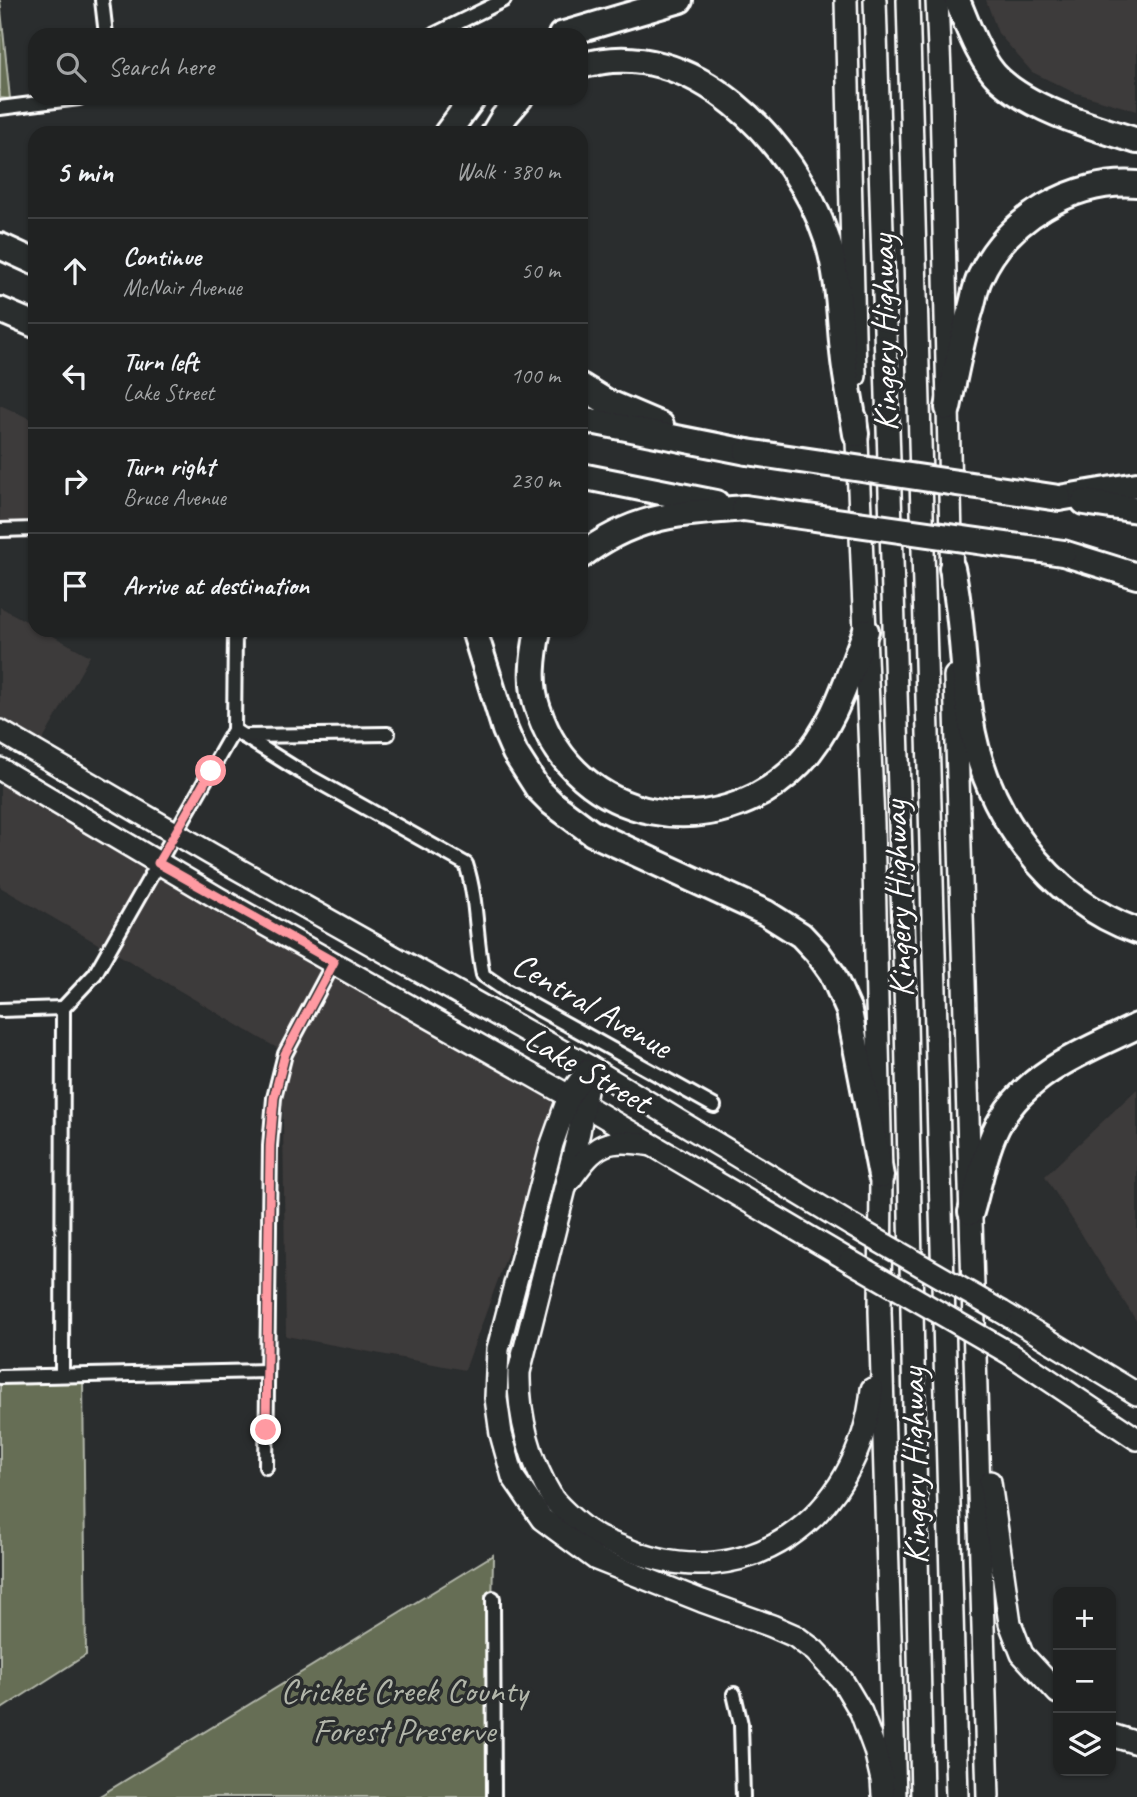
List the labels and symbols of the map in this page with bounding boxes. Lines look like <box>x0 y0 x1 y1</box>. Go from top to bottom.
street label: Kingery Highway <box>860 232 908 432</box>
route start <box>195 755 226 786</box>
street label: Kingery Highway <box>872 798 924 998</box>
street label: Central Avenue <box>504 941 682 1070</box>
street label: Lake Street <box>517 1016 662 1126</box>
street label: Kingery Highway <box>890 1365 938 1565</box>
route end <box>250 1414 281 1445</box>
park label: Cricket Creek County Forest Preserve <box>281 1668 531 1753</box>

